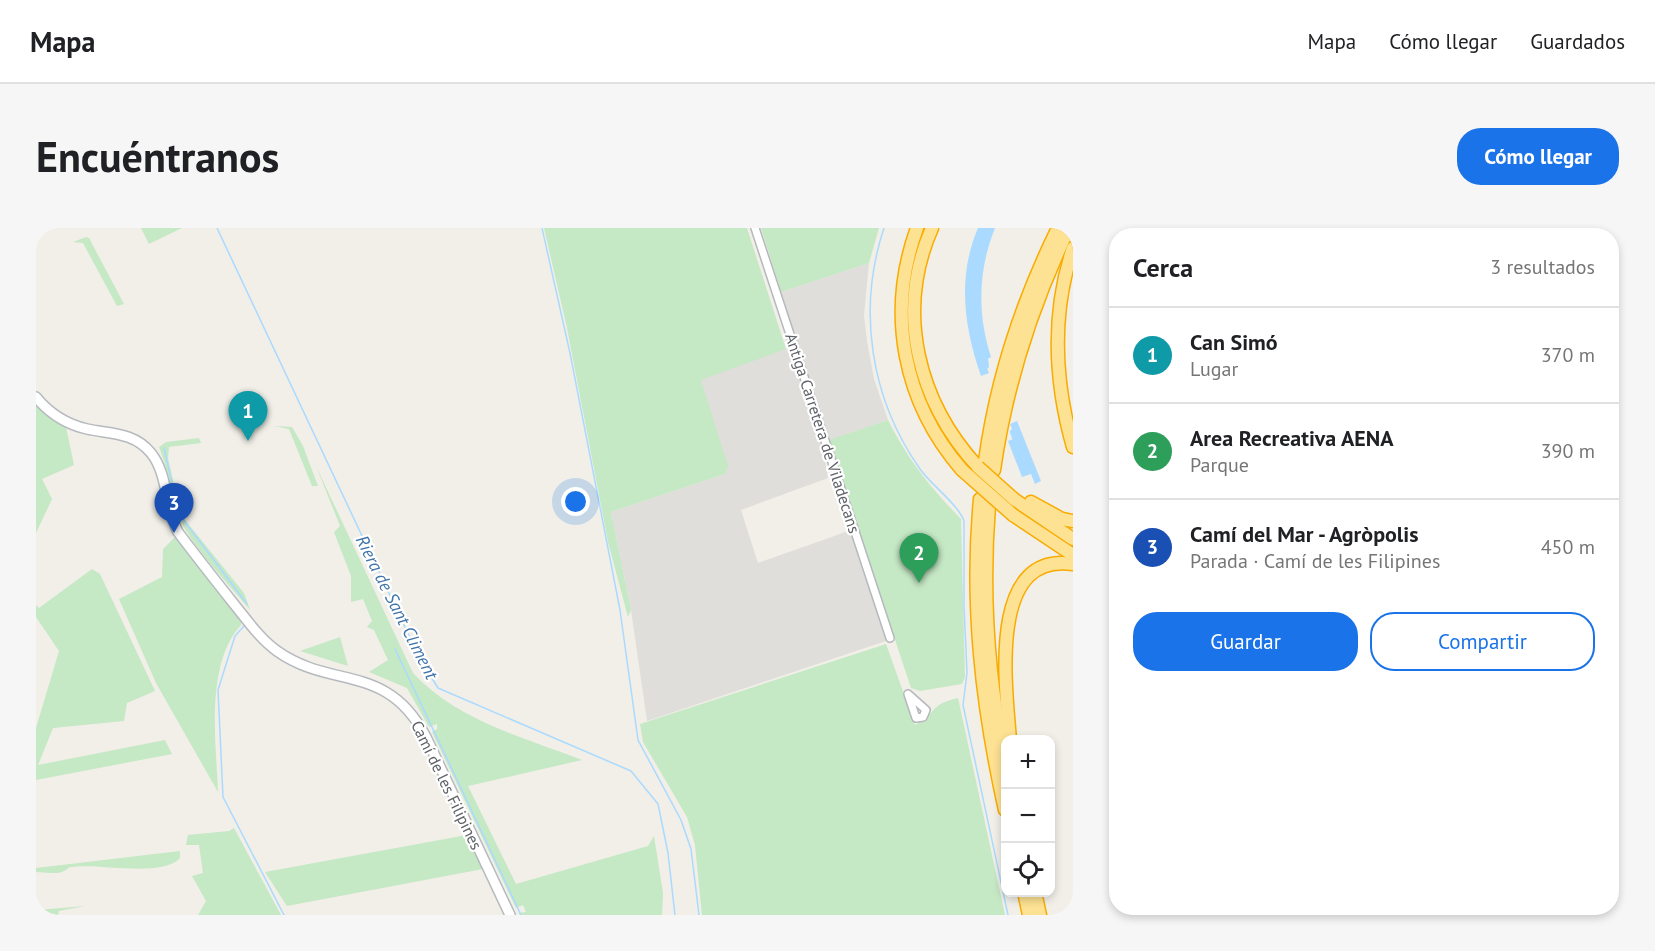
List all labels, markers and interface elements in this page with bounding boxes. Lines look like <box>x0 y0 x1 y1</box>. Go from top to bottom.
text: Mapa <box>30 23 95 60</box>
text: Mapa <box>1307 28 1356 55</box>
text: Cómo llegar <box>1389 28 1497 55</box>
text: Guardados <box>1530 28 1625 55</box>
button: Cómo llegar <box>1457 128 1619 185</box>
text: Encuéntranos <box>36 129 279 184</box>
text: Cerca <box>1133 251 1193 284</box>
text: 3 resultados <box>1490 254 1595 280</box>
text: Can Simó <box>1190 328 1278 356</box>
street label: Antiga Carretera de Viladecans <box>781 330 865 536</box>
text: 1 <box>1147 342 1158 368</box>
text: 370 m <box>1541 342 1595 368</box>
text: Lugar <box>1190 356 1238 382</box>
pin: 1 <box>228 392 268 441</box>
text: Area Recreativa AENA <box>1190 424 1394 452</box>
text: 2 <box>1147 438 1158 464</box>
text: 390 m <box>1541 438 1595 464</box>
text: Parque <box>1190 452 1249 478</box>
pin: 3 <box>154 484 194 533</box>
your location <box>561 487 590 516</box>
text: Camí del Mar - Agròpolis <box>1190 520 1419 548</box>
water label: Riera de Sant Climent <box>351 531 444 684</box>
pin: 2 <box>900 534 938 583</box>
text: 3 <box>1147 534 1158 560</box>
text: 450 m <box>1541 534 1595 560</box>
text: Parada · Camí de les Filipines <box>1190 548 1440 574</box>
button: Guardar <box>1133 612 1358 671</box>
button: Compartir <box>1370 612 1595 671</box>
street label: Camí de les Filipines <box>407 717 487 853</box>
map controls <box>1001 735 1055 897</box>
button: + <box>1001 735 1055 789</box>
button: − <box>1001 789 1055 843</box>
button: locate <box>1001 843 1055 897</box>

